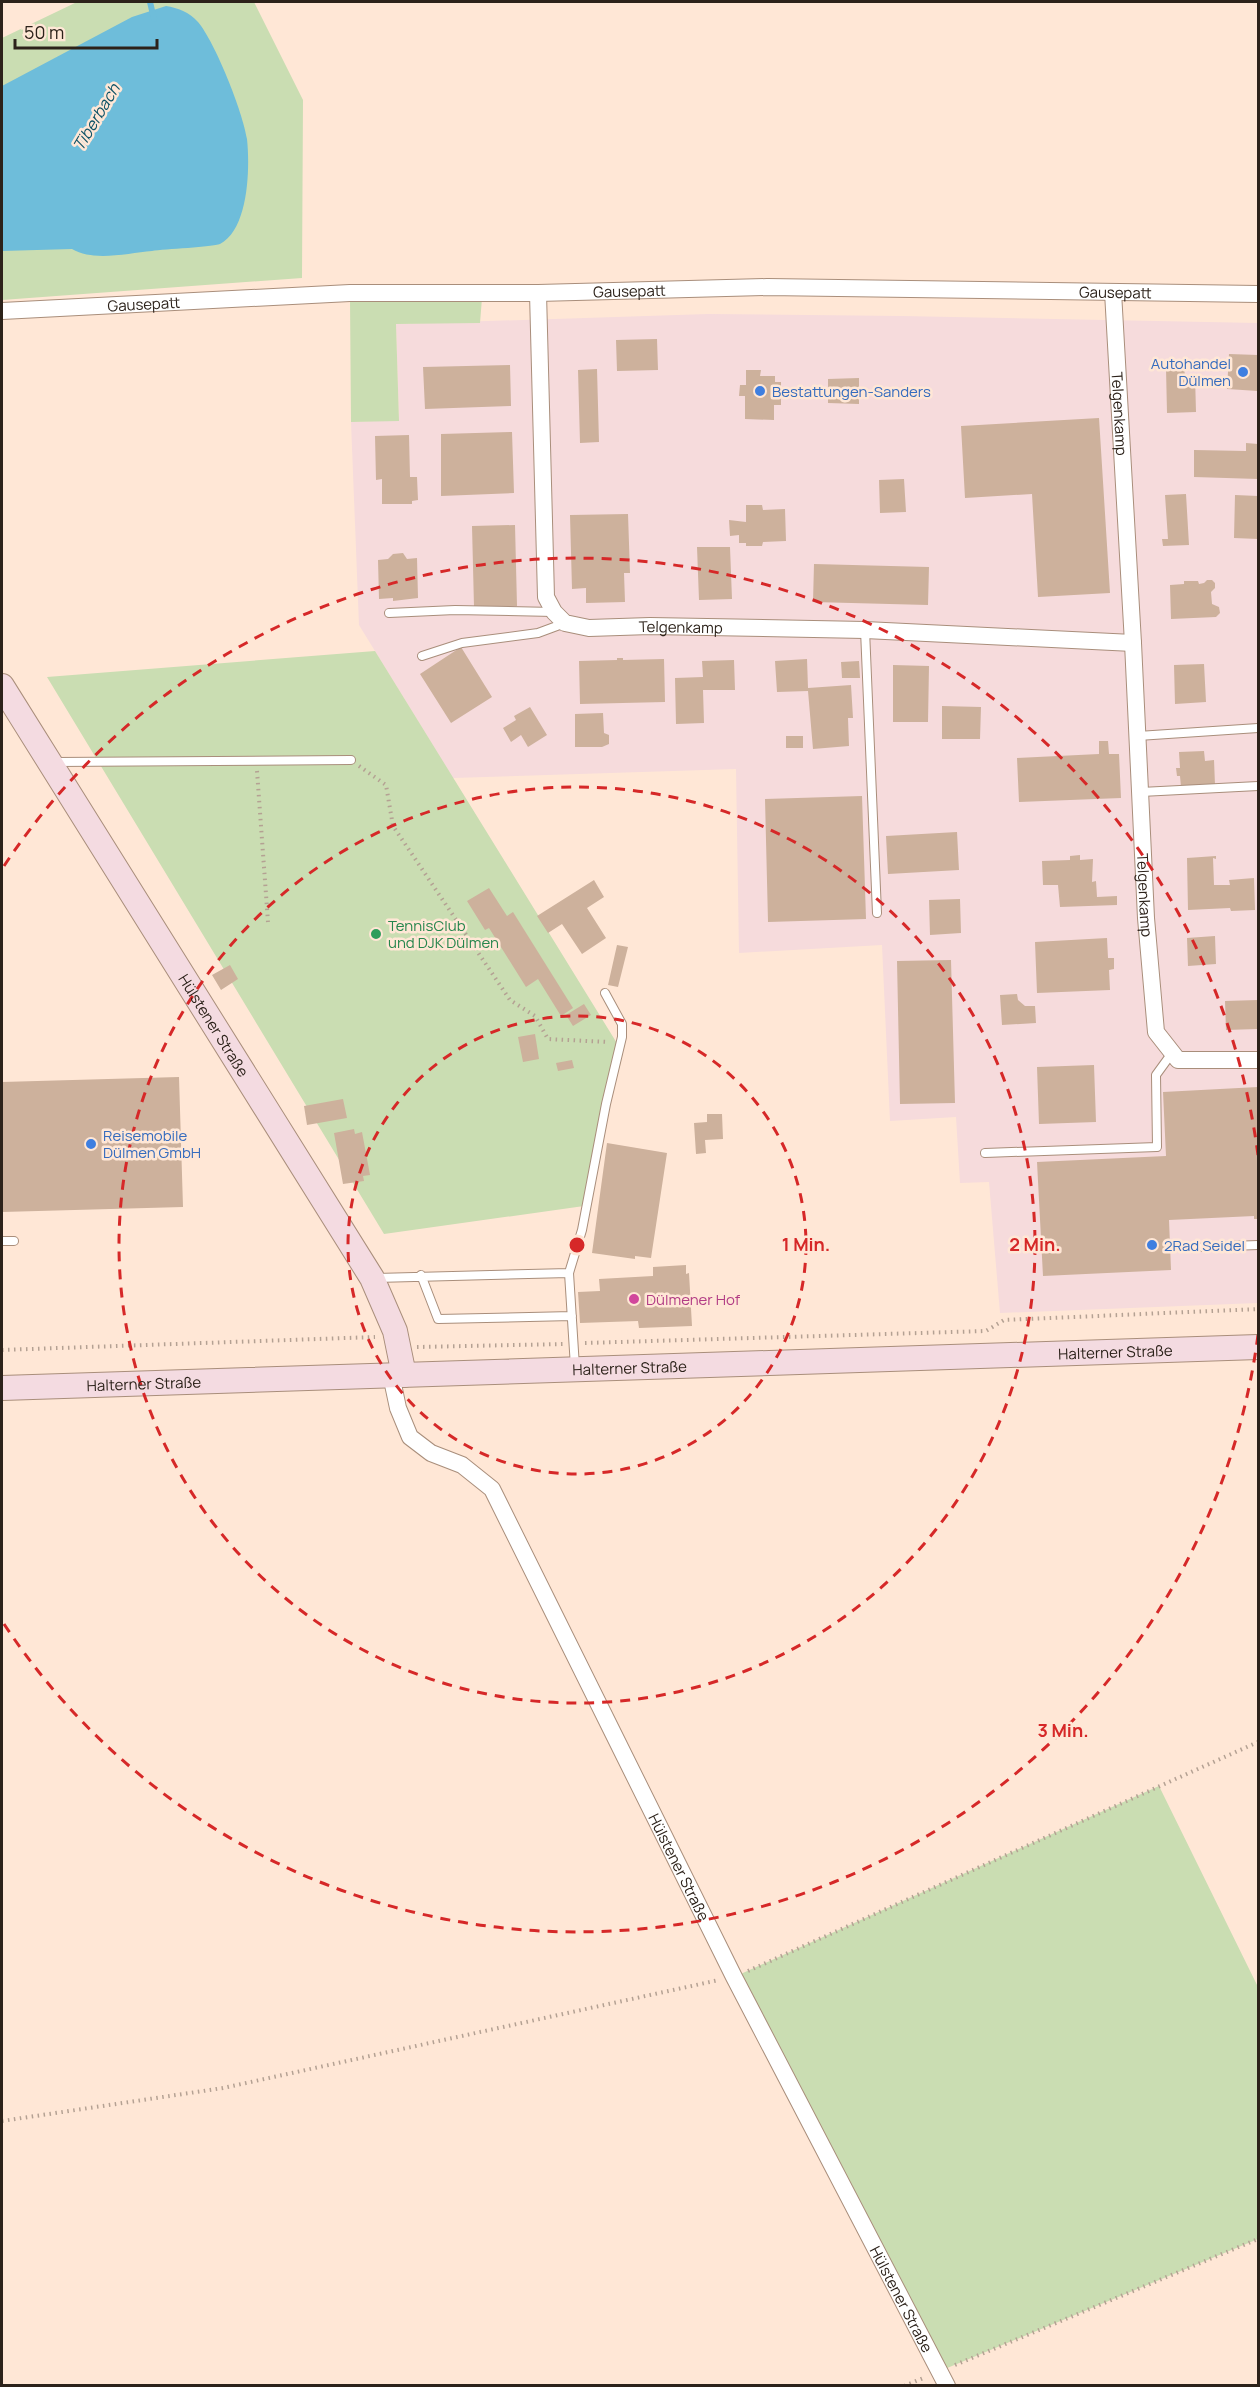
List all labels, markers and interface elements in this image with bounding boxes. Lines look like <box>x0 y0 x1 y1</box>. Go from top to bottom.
scale bar <box>15 12 158 50</box>
text: 50 m <box>24 20 64 44</box>
water label: Tiberbach <box>67 79 125 155</box>
street label: Gausepatt <box>593 279 666 302</box>
street label: Gausepatt <box>1079 281 1152 303</box>
street label: Gausepatt <box>107 291 181 316</box>
place label: Autohandel Dülmen <box>1151 353 1231 391</box>
marker: Autohandel Dülmen <box>1236 365 1250 379</box>
street label: Telgenkamp <box>1107 371 1133 456</box>
place label: Bestattungen-Sanders <box>772 381 931 402</box>
marker: Bestattungen-Sanders <box>753 384 767 398</box>
street label: Telgenkamp <box>639 615 723 638</box>
street label: Telgenkamp <box>1132 853 1158 938</box>
place label: TennisClub und DJK Dülmen <box>388 915 499 953</box>
marker: TennisClub und DJK Dülmen <box>369 927 383 941</box>
street label: Hülstener Straße <box>174 970 254 1081</box>
place label: Reisemobile Dülmen GmbH <box>103 1125 201 1163</box>
marker: Reisemobile Dülmen GmbH <box>84 1137 98 1151</box>
text: 1 Min. <box>782 1232 830 1256</box>
text: 2 Min. <box>1009 1232 1061 1256</box>
centre of rings <box>567 1235 587 1255</box>
place label: 2Rad Seidel <box>1164 1235 1245 1256</box>
marker: 2Rad Seidel <box>1145 1238 1159 1252</box>
place label: Dülmener Hof <box>646 1289 741 1310</box>
marker: Dülmener Hof <box>627 1292 641 1306</box>
street label: Halterner Straße <box>1058 1339 1173 1364</box>
street label: Halterner Straße <box>572 1355 688 1380</box>
street label: Halterner Straße <box>86 1371 202 1396</box>
text: 3 Min. <box>1037 1718 1089 1742</box>
street label: Hülstener Straße <box>644 1810 715 1924</box>
street label: Hülstener Straße <box>865 2242 938 2356</box>

